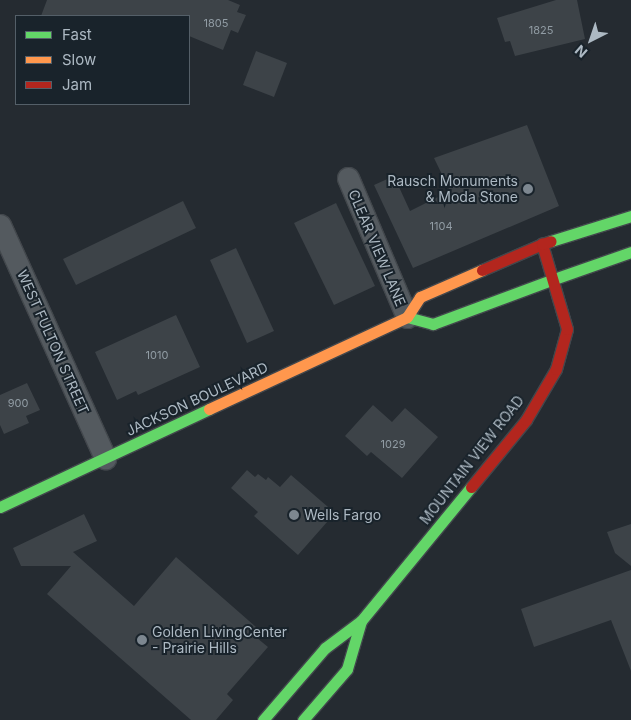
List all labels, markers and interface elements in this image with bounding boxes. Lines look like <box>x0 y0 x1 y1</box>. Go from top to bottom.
legend <box>15 15 190 105</box>
north arrow <box>566 15 616 65</box>
house number: 1805 <box>204 16 228 30</box>
house number: 1825 <box>529 23 553 37</box>
text: Fast <box>62 25 92 44</box>
text: N <box>571 42 590 62</box>
text: Slow <box>62 50 96 69</box>
text: Jam <box>62 75 92 94</box>
place label: Rausch Monuments & Moda Stone <box>387 173 518 206</box>
marker: Rausch Monuments & Moda Stone <box>522 183 534 195</box>
street label: CLEAR VIEW LANE <box>345 187 409 309</box>
house number: 1104 <box>430 219 452 233</box>
street label: WEST FULTON STREET <box>14 267 92 417</box>
house number: 1010 <box>146 348 168 362</box>
street label: JACKSON BOULEVARD <box>123 359 271 439</box>
street label: MOUNTAIN VIEW ROAD <box>417 392 527 528</box>
house number: 900 <box>8 396 28 410</box>
house number: 1029 <box>381 437 405 451</box>
place label: Wells Fargo <box>304 507 381 523</box>
marker: Wells Fargo <box>288 509 300 521</box>
place label: Golden LivingCenter - Prairie Hills <box>152 624 287 656</box>
marker: Golden LivingCenter - Prairie Hills <box>136 634 148 646</box>

